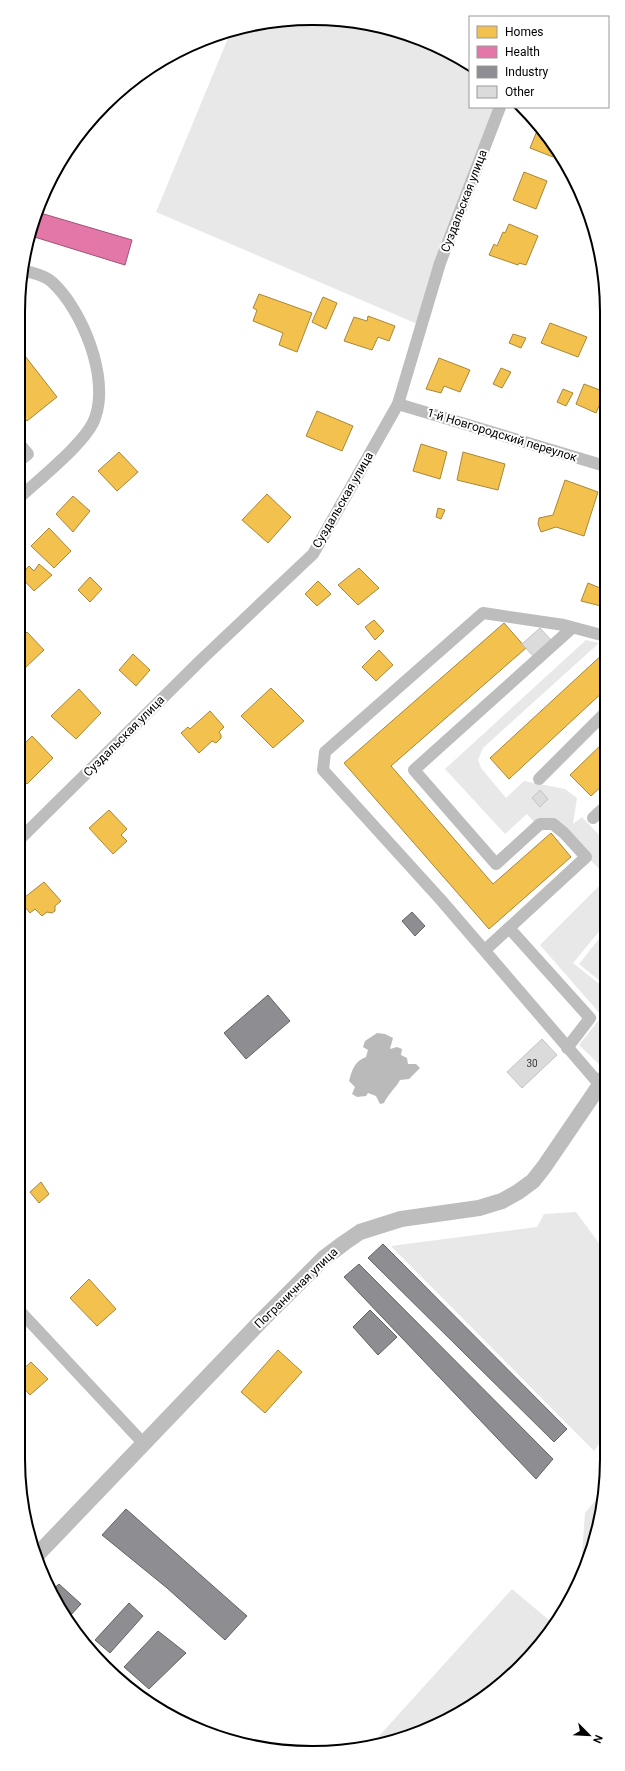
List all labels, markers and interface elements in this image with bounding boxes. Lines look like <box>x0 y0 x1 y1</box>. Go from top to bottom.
legend <box>469 16 609 108</box>
text: Homes <box>505 25 543 39</box>
text: Health <box>505 45 540 59</box>
text: Industry <box>505 65 549 79</box>
text: Other <box>505 85 534 99</box>
street label: Суздальская улица <box>438 148 490 254</box>
street label: 1-й Новгородский переулок <box>425 405 579 465</box>
street label: Суздальская улица <box>310 449 376 551</box>
street label: Суздальская улица <box>81 693 167 779</box>
house number: 30 <box>526 1058 538 1069</box>
street label: Пограничная улица <box>252 1245 340 1331</box>
north arrow <box>569 1715 609 1755</box>
text: N <box>590 1733 605 1745</box>

